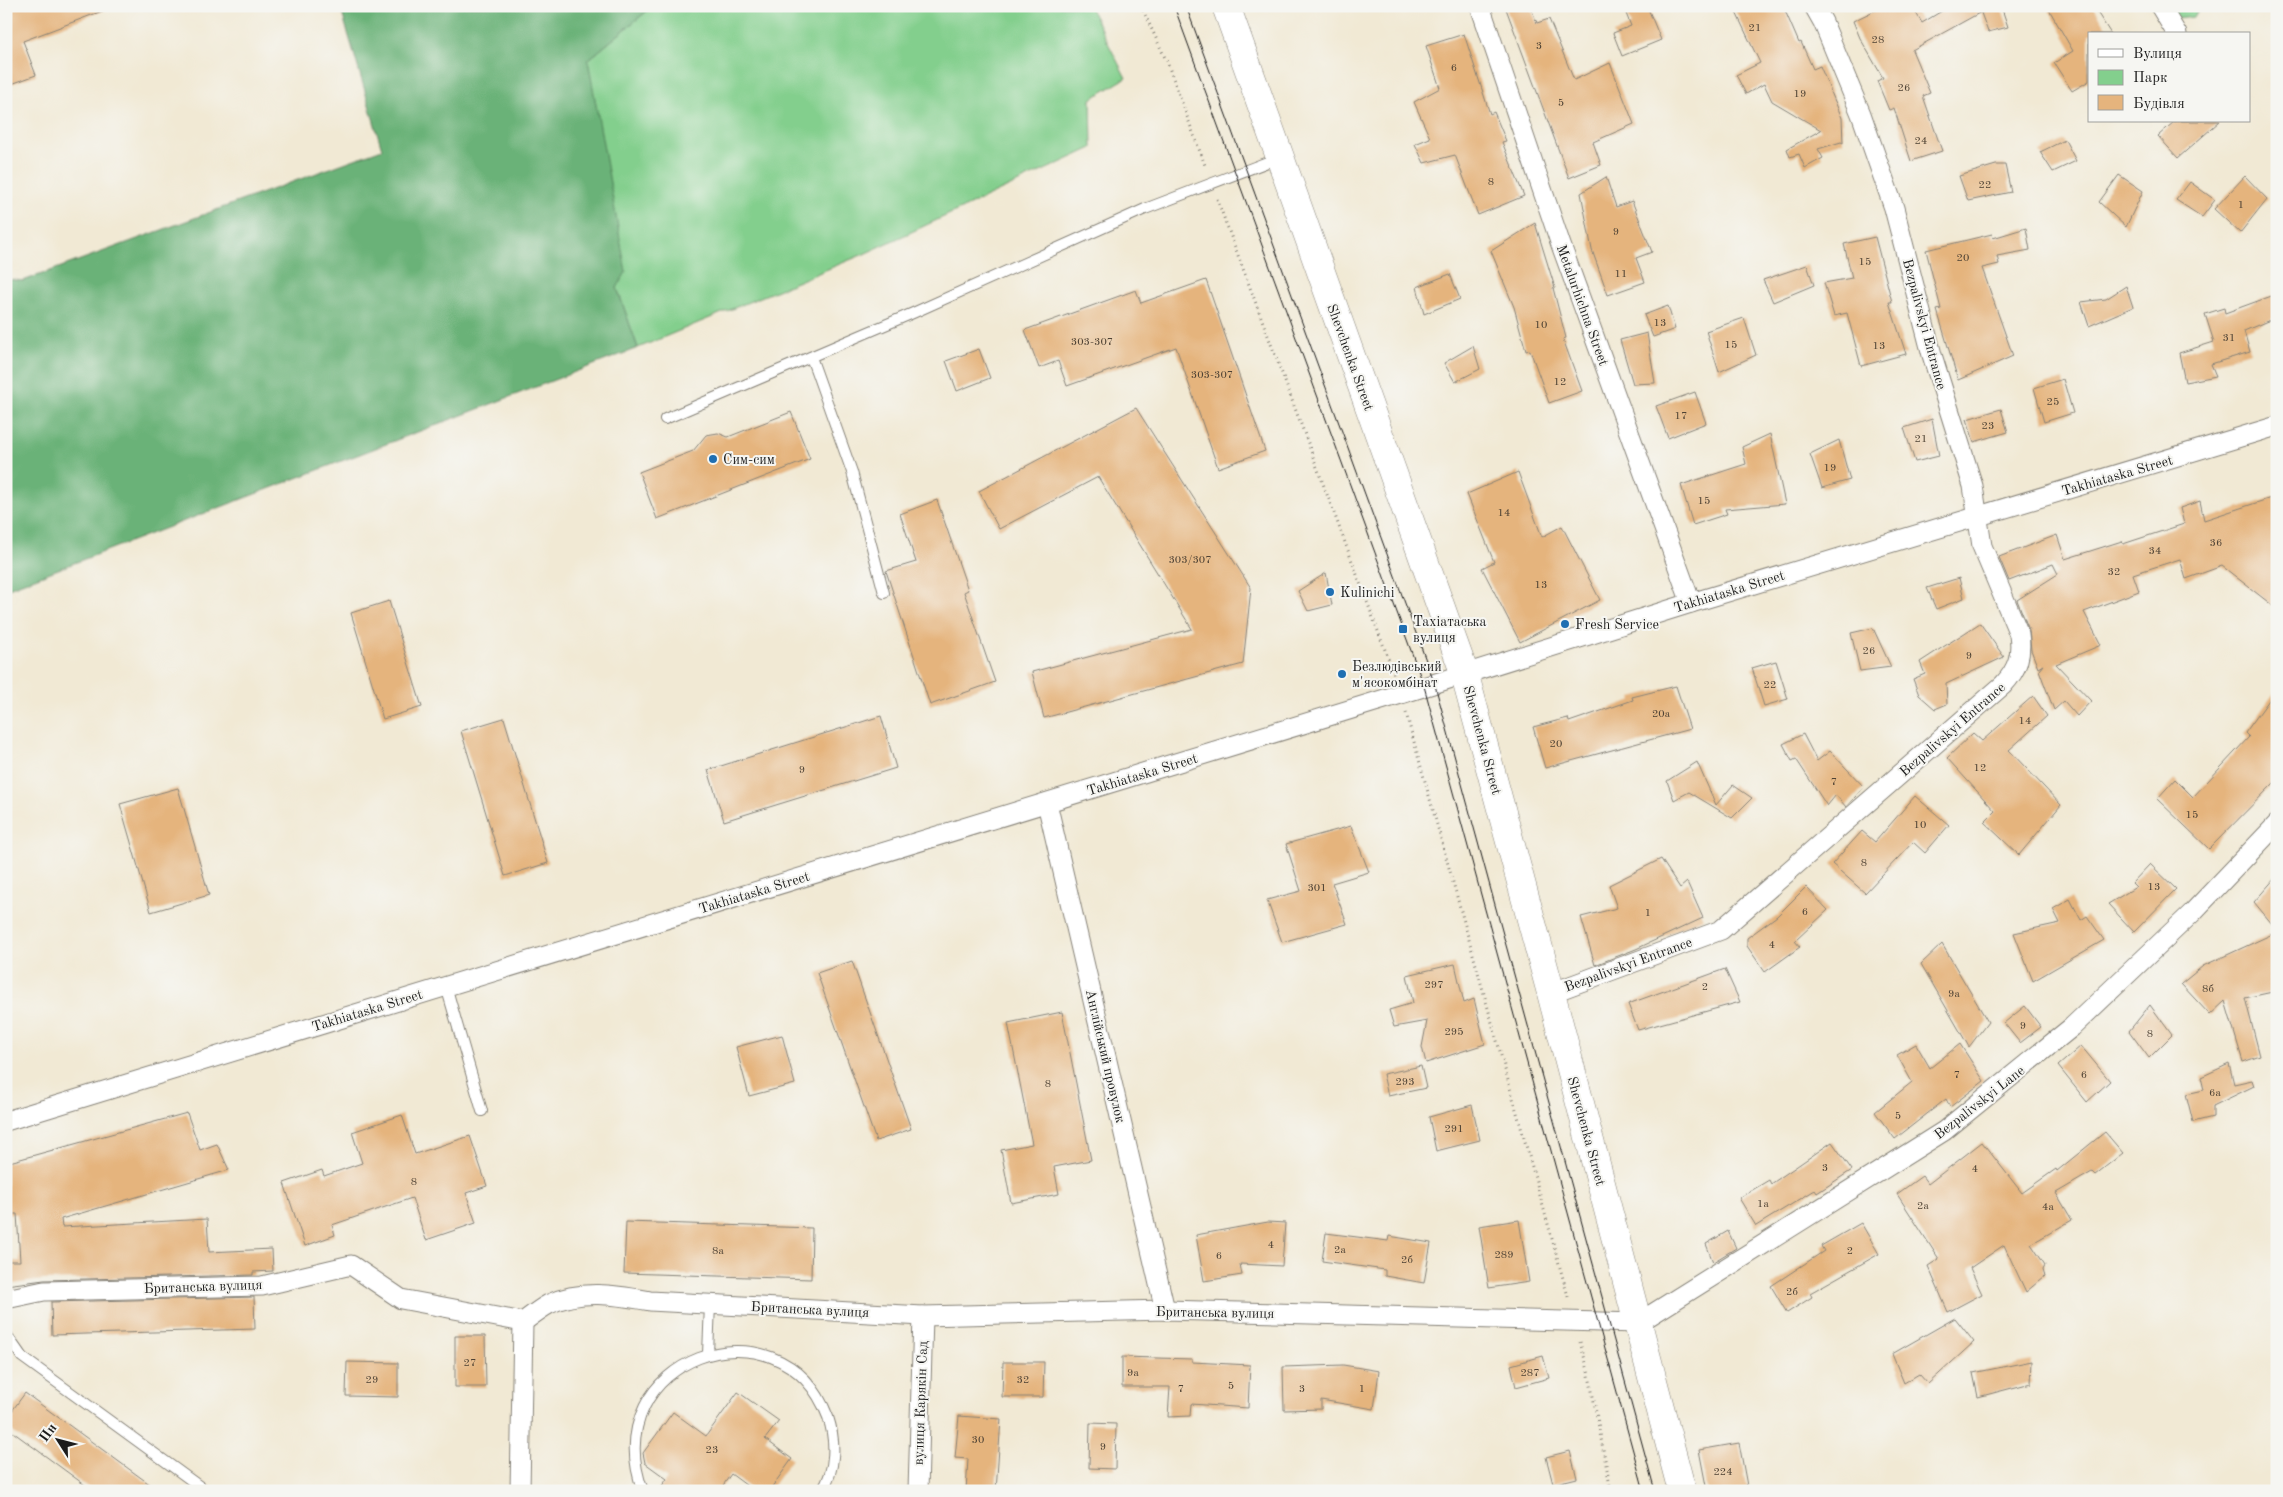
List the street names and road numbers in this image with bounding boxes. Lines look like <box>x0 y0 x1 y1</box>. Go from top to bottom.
street label: Metalurhichna Street <box>1554 243 1610 368</box>
street label: Bezpalivskyi Entrance <box>1900 257 1948 391</box>
street label: Shevchenka Street <box>1324 302 1376 413</box>
street label: Takhiataska Street <box>2060 453 2175 499</box>
street label: Takhiataska Street <box>1672 568 1786 615</box>
street label: Bezpalivskyi Entrance <box>1897 680 2008 779</box>
street label: Shevchenka Street <box>1461 684 1503 796</box>
street label: Takhiataska Street <box>1085 751 1199 798</box>
street label: Takhiataska Street <box>697 869 811 916</box>
street label: Bezpalivskyi Entrance <box>1563 935 1694 995</box>
street label: Takhiataska Street <box>310 987 424 1034</box>
street label: Англійський провулок <box>1083 988 1127 1124</box>
street label: Bezpalivskyi Lane <box>1932 1063 2027 1142</box>
street label: Shevchenka Street <box>1565 1075 1607 1187</box>
street label: Британська вулиця <box>144 1278 263 1296</box>
street label: Британська вулиця <box>750 1300 870 1320</box>
street label: Британська вулиця <box>1156 1305 1274 1321</box>
street label: вулиця Карякін Сад <box>912 1341 930 1465</box>

